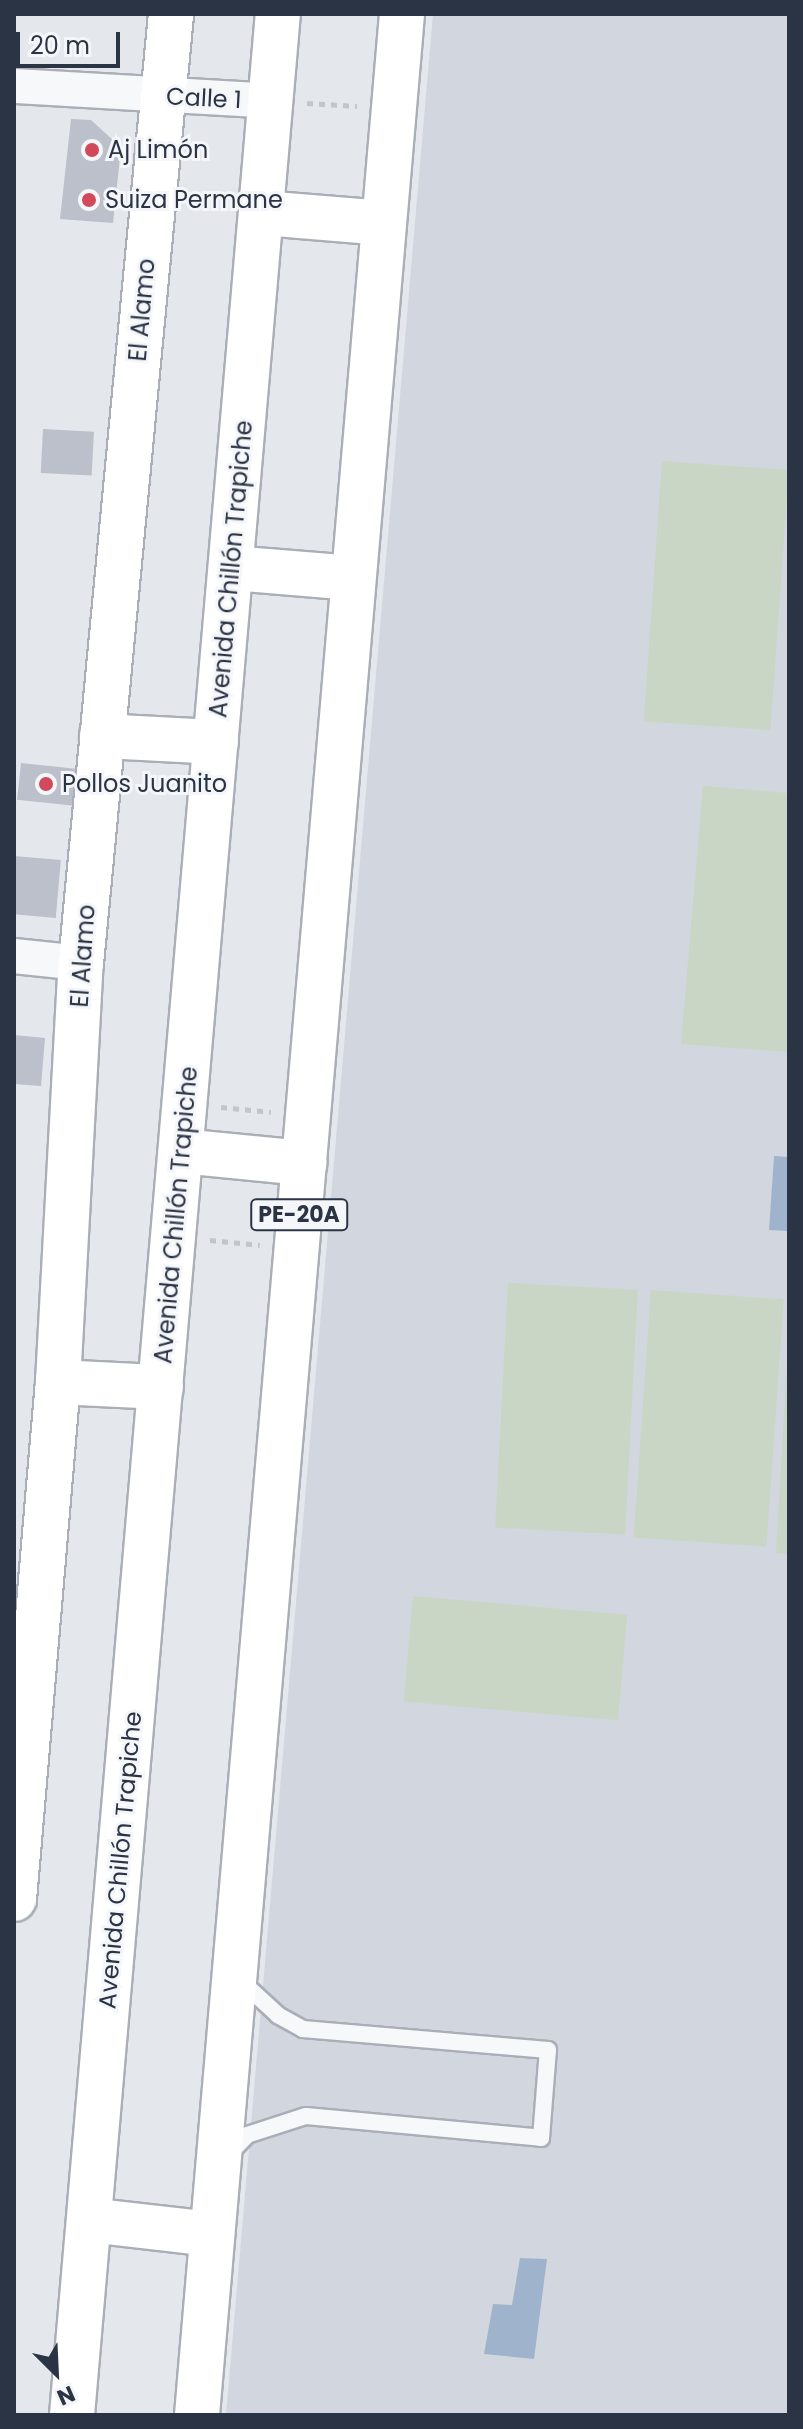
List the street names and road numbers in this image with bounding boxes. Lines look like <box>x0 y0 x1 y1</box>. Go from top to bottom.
street label: Calle 1 <box>166 82 242 114</box>
street label: El Alamo <box>123 257 161 363</box>
street label: Avenida Chillón Trapiche <box>204 419 258 719</box>
street label: El Alamo <box>65 904 101 1008</box>
street label: Avenida Chillón Trapiche <box>149 1065 203 1365</box>
road number: PE-20A <box>249 1197 349 1233</box>
street label: Avenida Chillón Trapiche <box>93 1710 147 2010</box>

